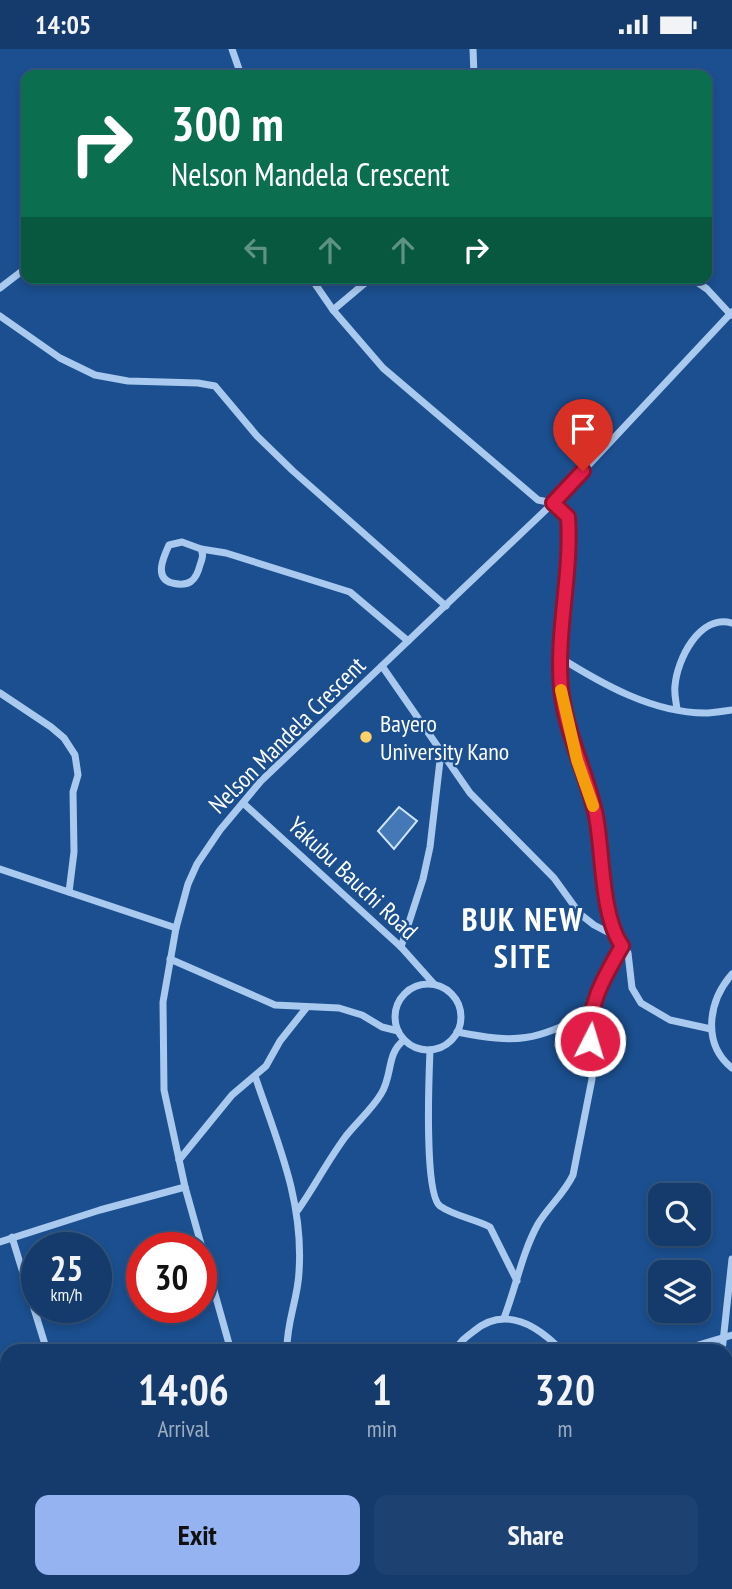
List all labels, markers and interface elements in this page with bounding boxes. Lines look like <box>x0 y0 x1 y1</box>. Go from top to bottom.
text: 14:05 <box>35 8 91 41</box>
text: 300 m <box>171 91 284 155</box>
icon: right <box>56 98 147 189</box>
text: Nelson Mandela Crescent <box>171 153 450 195</box>
icon: left <box>238 231 276 269</box>
icon: ahead <box>311 231 349 269</box>
icon: ahead <box>384 231 422 269</box>
icon: right <box>457 231 495 269</box>
pin <box>553 399 613 471</box>
icon: arrive <box>564 410 602 448</box>
street label: Nelson Mandela Crescent <box>202 650 372 820</box>
place label: Bayero University Kano <box>380 708 509 767</box>
marker: Bayero University Kano <box>358 729 374 745</box>
street label: Yakubu Bauchi Road <box>282 810 424 946</box>
district label: BUK NEW SITE <box>462 898 584 977</box>
position arrow <box>553 1004 627 1078</box>
map controls <box>648 1183 711 1323</box>
button: search <box>648 1183 711 1246</box>
speed limit sign: 30 <box>126 1232 217 1323</box>
text: 25 <box>50 1245 83 1291</box>
button: layers <box>648 1260 711 1323</box>
text: km/h <box>51 1283 82 1306</box>
text: 14:06 <box>138 1362 229 1417</box>
text: 1 <box>372 1362 392 1417</box>
text: 320 <box>535 1362 595 1417</box>
text: Arrival <box>157 1414 209 1443</box>
text: min <box>367 1414 397 1443</box>
text: m <box>557 1414 572 1443</box>
button: Exit <box>35 1495 360 1575</box>
button: Share <box>374 1495 698 1575</box>

